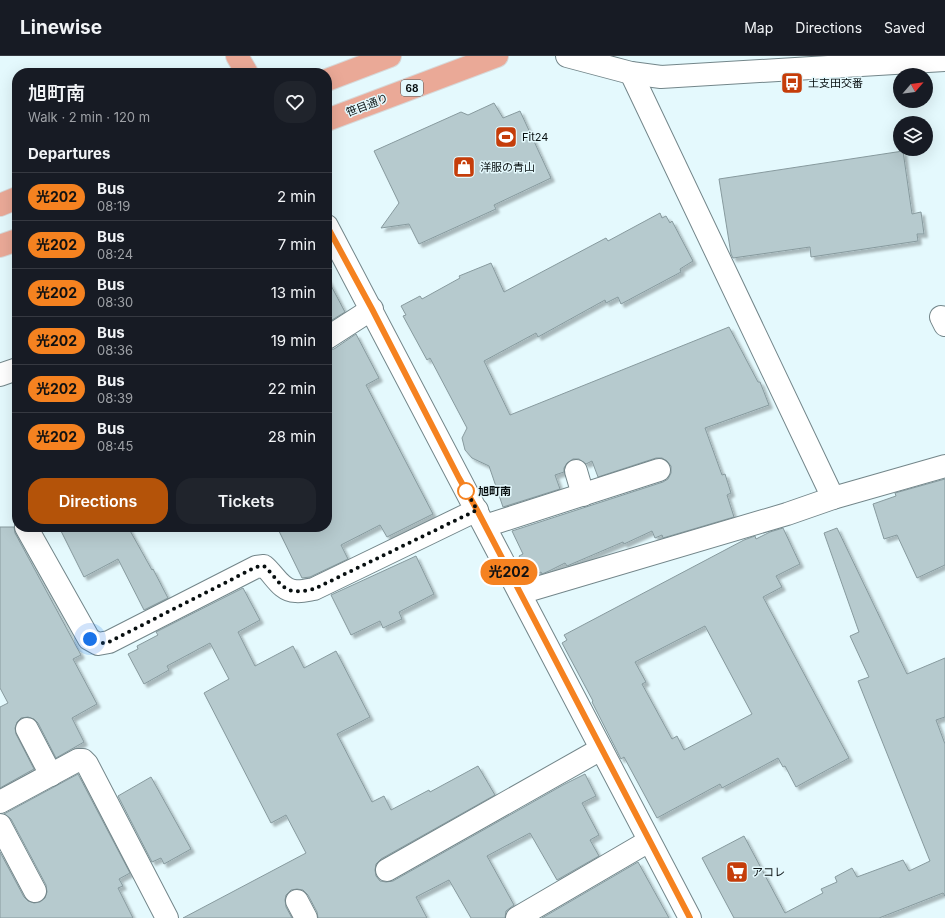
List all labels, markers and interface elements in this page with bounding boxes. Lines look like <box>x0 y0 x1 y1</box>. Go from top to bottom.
text: Linewise <box>20 16 102 39</box>
text: Map <box>744 19 773 36</box>
text: Directions <box>795 19 862 36</box>
text: Saved <box>884 19 925 36</box>
north arrow <box>893 68 933 108</box>
map controls <box>893 68 933 156</box>
bus stop icon: 土支田交番 <box>779 70 805 96</box>
place label: 土支田交番 <box>808 76 863 90</box>
road number: 68 <box>401 80 423 96</box>
button: heart <box>274 81 316 123</box>
text: 旭町南 <box>28 82 85 105</box>
street label: 笹目通り <box>344 91 390 119</box>
text: Walk · 2 min · 120 m <box>28 109 150 125</box>
button: layers <box>893 116 933 156</box>
sports icon: Fit24 <box>493 124 519 150</box>
place label: Fit24 <box>522 130 548 144</box>
text: Departures <box>28 144 110 163</box>
shop icon: 洋服の青山 <box>451 154 477 180</box>
place label: 洋服の青山 <box>480 160 535 174</box>
text: Bus <box>97 179 125 198</box>
text: 2 min <box>277 187 316 206</box>
text: 光202 <box>36 188 77 205</box>
text: 08:19 <box>97 198 130 214</box>
text: Bus <box>97 227 125 246</box>
text: 7 min <box>278 235 316 254</box>
text: 光202 <box>36 236 77 253</box>
text: 08:24 <box>97 246 133 262</box>
text: Bus <box>97 275 125 294</box>
text: 13 min <box>271 283 316 302</box>
text: 光202 <box>36 284 77 301</box>
text: 08:30 <box>97 294 133 310</box>
text: Bus <box>97 323 125 342</box>
text: 19 min <box>271 331 316 350</box>
text: 光202 <box>36 332 77 349</box>
text: 08:36 <box>97 342 133 358</box>
text: Bus <box>97 371 125 390</box>
text: 22 min <box>268 379 316 398</box>
text: 光202 <box>36 380 77 397</box>
text: 08:39 <box>97 390 133 406</box>
text: Bus <box>97 419 125 438</box>
text: 28 min <box>268 427 316 446</box>
text: 光202 <box>36 428 77 445</box>
text: 08:45 <box>97 438 133 454</box>
button: Directions <box>28 478 168 524</box>
button: Tickets <box>176 478 316 524</box>
marker: 旭町南 <box>457 482 475 500</box>
place label: 旭町南 <box>478 484 511 498</box>
line badge: 光202 <box>481 559 537 585</box>
text: 光202 <box>488 563 530 580</box>
your location <box>80 629 100 649</box>
supermarket icon: アコレ <box>724 859 750 885</box>
place label: アコレ <box>752 865 785 879</box>

